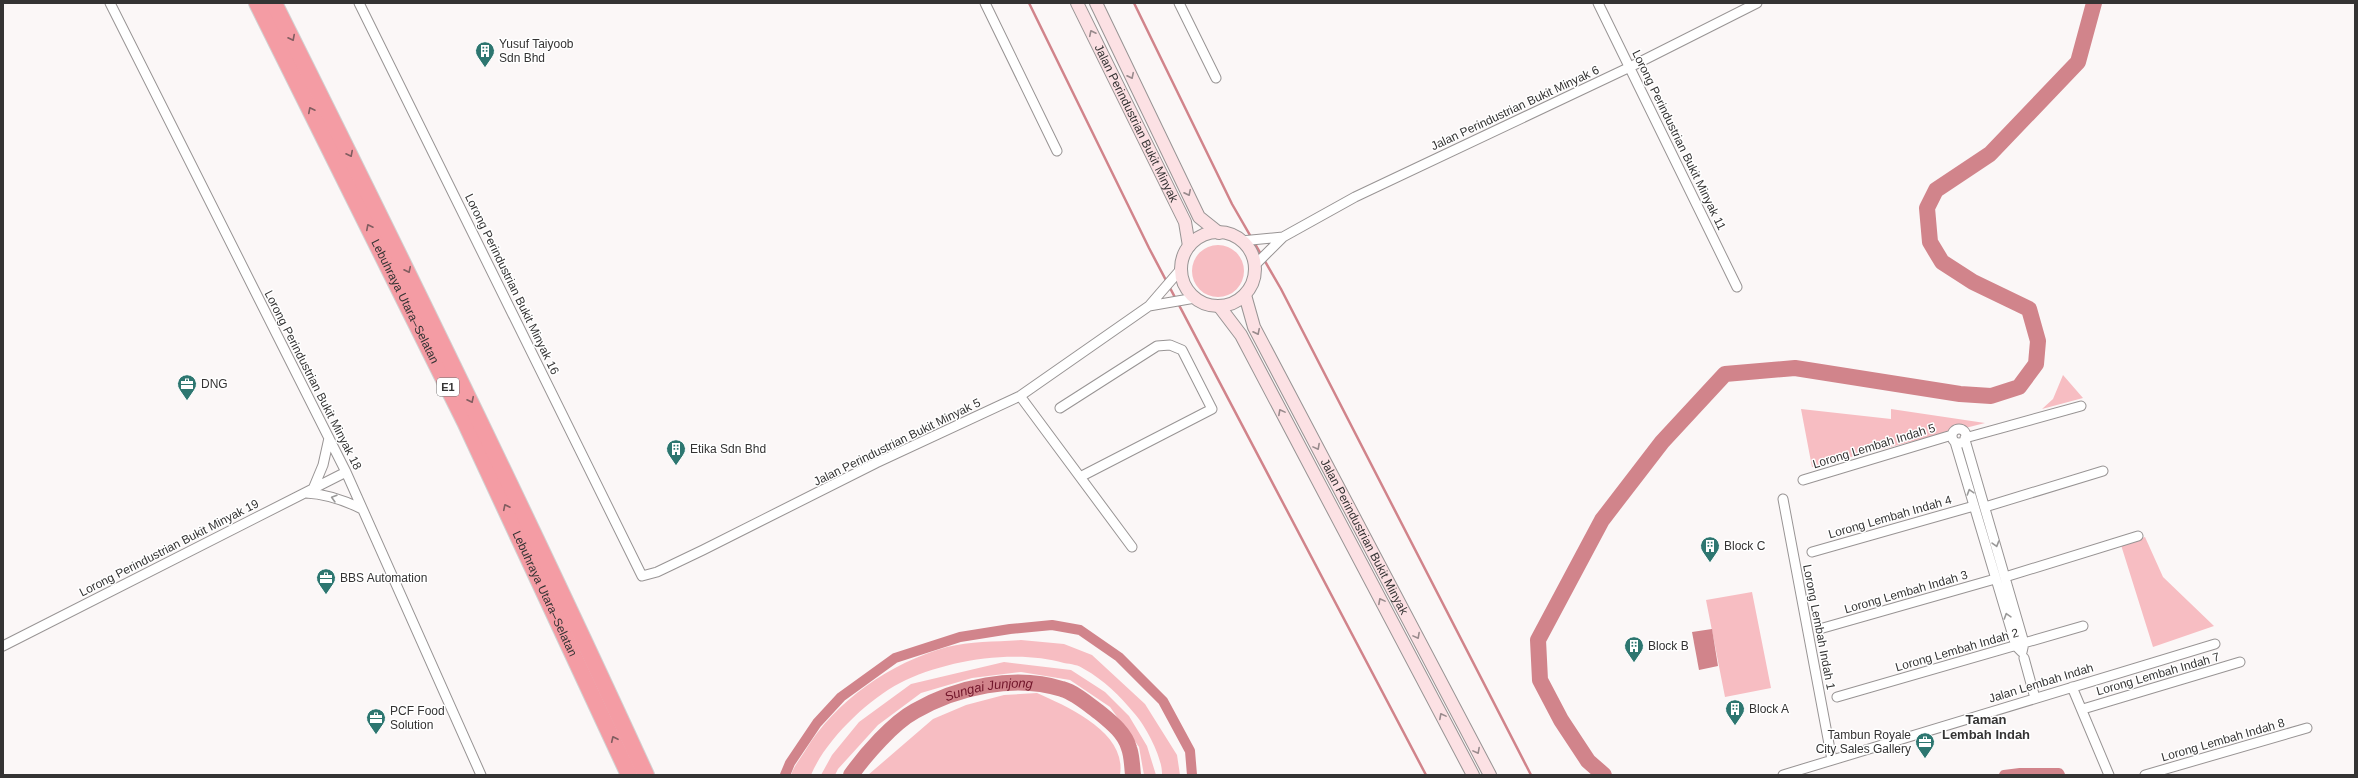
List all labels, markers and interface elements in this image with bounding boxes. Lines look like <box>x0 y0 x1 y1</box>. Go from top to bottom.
one-way arrow <box>1089 30 1097 38</box>
one-way arrow <box>287 34 295 41</box>
place label: Yusuf Taiyoob Sdn Bhd <box>499 37 574 65</box>
building icon: Yusuf Taiyoob Sdn Bhd <box>474 40 496 68</box>
street label: Jalan Perindustrian Bukit Minyak <box>1091 42 1182 205</box>
street label: Lorong Perindustrian Bukit Minyak 11 <box>1629 48 1729 233</box>
street label: Jalan Perindustrian Bukit Minyak 6 <box>1429 63 1602 153</box>
one-way arrow <box>1126 72 1134 79</box>
one-way arrow <box>308 107 316 115</box>
one-way arrow <box>345 150 353 157</box>
one-way arrow <box>1183 189 1191 196</box>
street label: Lorong Perindustrian Bukit Minyak 16 <box>462 191 562 377</box>
one-way arrow <box>367 223 374 231</box>
street label: Lebuhraya Utara–Selatan <box>368 237 442 366</box>
one-way arrow <box>403 266 411 274</box>
street label: Lorong Perindustrian Bukit Minyak 18 <box>261 288 365 472</box>
one-way arrow <box>1252 328 1260 335</box>
office icon: DNG <box>176 373 198 401</box>
place label: DNG <box>201 377 228 391</box>
road number: E1 <box>437 378 459 396</box>
street label: Jalan Perindustrian Bukit Minyak 5 <box>811 395 983 489</box>
one-way arrow <box>466 396 474 403</box>
one-way arrow <box>1279 409 1286 416</box>
street label: Lorong Lembah Indah 5 <box>1811 421 1937 471</box>
building icon: Etika Sdn Bhd <box>665 438 687 466</box>
place label: Etika Sdn Bhd <box>690 442 766 456</box>
one-way arrow <box>1313 443 1320 450</box>
street label: Jalan Perindustrian Bukit Minyak <box>1318 456 1412 618</box>
one-way arrow <box>1966 489 1975 496</box>
street label: Lorong Lembah Indah 4 <box>1827 493 1953 541</box>
one-way arrow <box>331 494 338 502</box>
street label: Lorong Perindustrian Bukit Minyak 19 <box>77 496 261 600</box>
one-way arrow <box>503 504 511 511</box>
street label: Lebuhraya Utara–Selatan <box>510 529 580 659</box>
building icon: Block C <box>1699 535 1721 563</box>
place label: Block C <box>1724 539 1766 553</box>
one-way arrow <box>1991 541 2000 548</box>
street label: Lorong Lembah Indah 1 <box>1800 563 1838 691</box>
office icon: BBS Automation <box>315 567 337 595</box>
street label: Lorong Lembah Indah 3 <box>1843 568 1969 616</box>
place label: BBS Automation <box>340 571 427 585</box>
one-way arrow <box>1379 598 1386 605</box>
one-way arrow <box>2003 613 2012 620</box>
street label: Lorong Lembah Indah 2 <box>1894 626 2020 674</box>
one-way arrow <box>1412 632 1420 640</box>
building icon: Block B <box>1623 635 1645 663</box>
place label: Block B <box>1648 639 1689 653</box>
street label: Lorong Lembah Indah 7 <box>2095 650 2221 698</box>
street label: Jalan Lembah Indah <box>1987 660 2095 706</box>
water label: Sungai Junjong <box>942 675 1034 704</box>
building icon: Block A <box>1724 698 1746 726</box>
place label: Block A <box>1749 702 1789 716</box>
place label: PCF Food Solution <box>390 704 445 732</box>
office icon: PCF Food Solution <box>365 707 387 735</box>
district label: Taman Lembah Indah <box>1942 712 2030 742</box>
one-way arrow <box>1439 713 1447 720</box>
street label: Lorong Lembah Indah 8 <box>2160 716 2286 764</box>
place label: Tambun Royale City Sales Gallery <box>1816 728 1911 756</box>
office icon: Tambun Royale City Sales Gallery <box>1914 731 1936 759</box>
one-way arrow <box>611 736 619 744</box>
one-way arrow <box>1473 747 1480 755</box>

